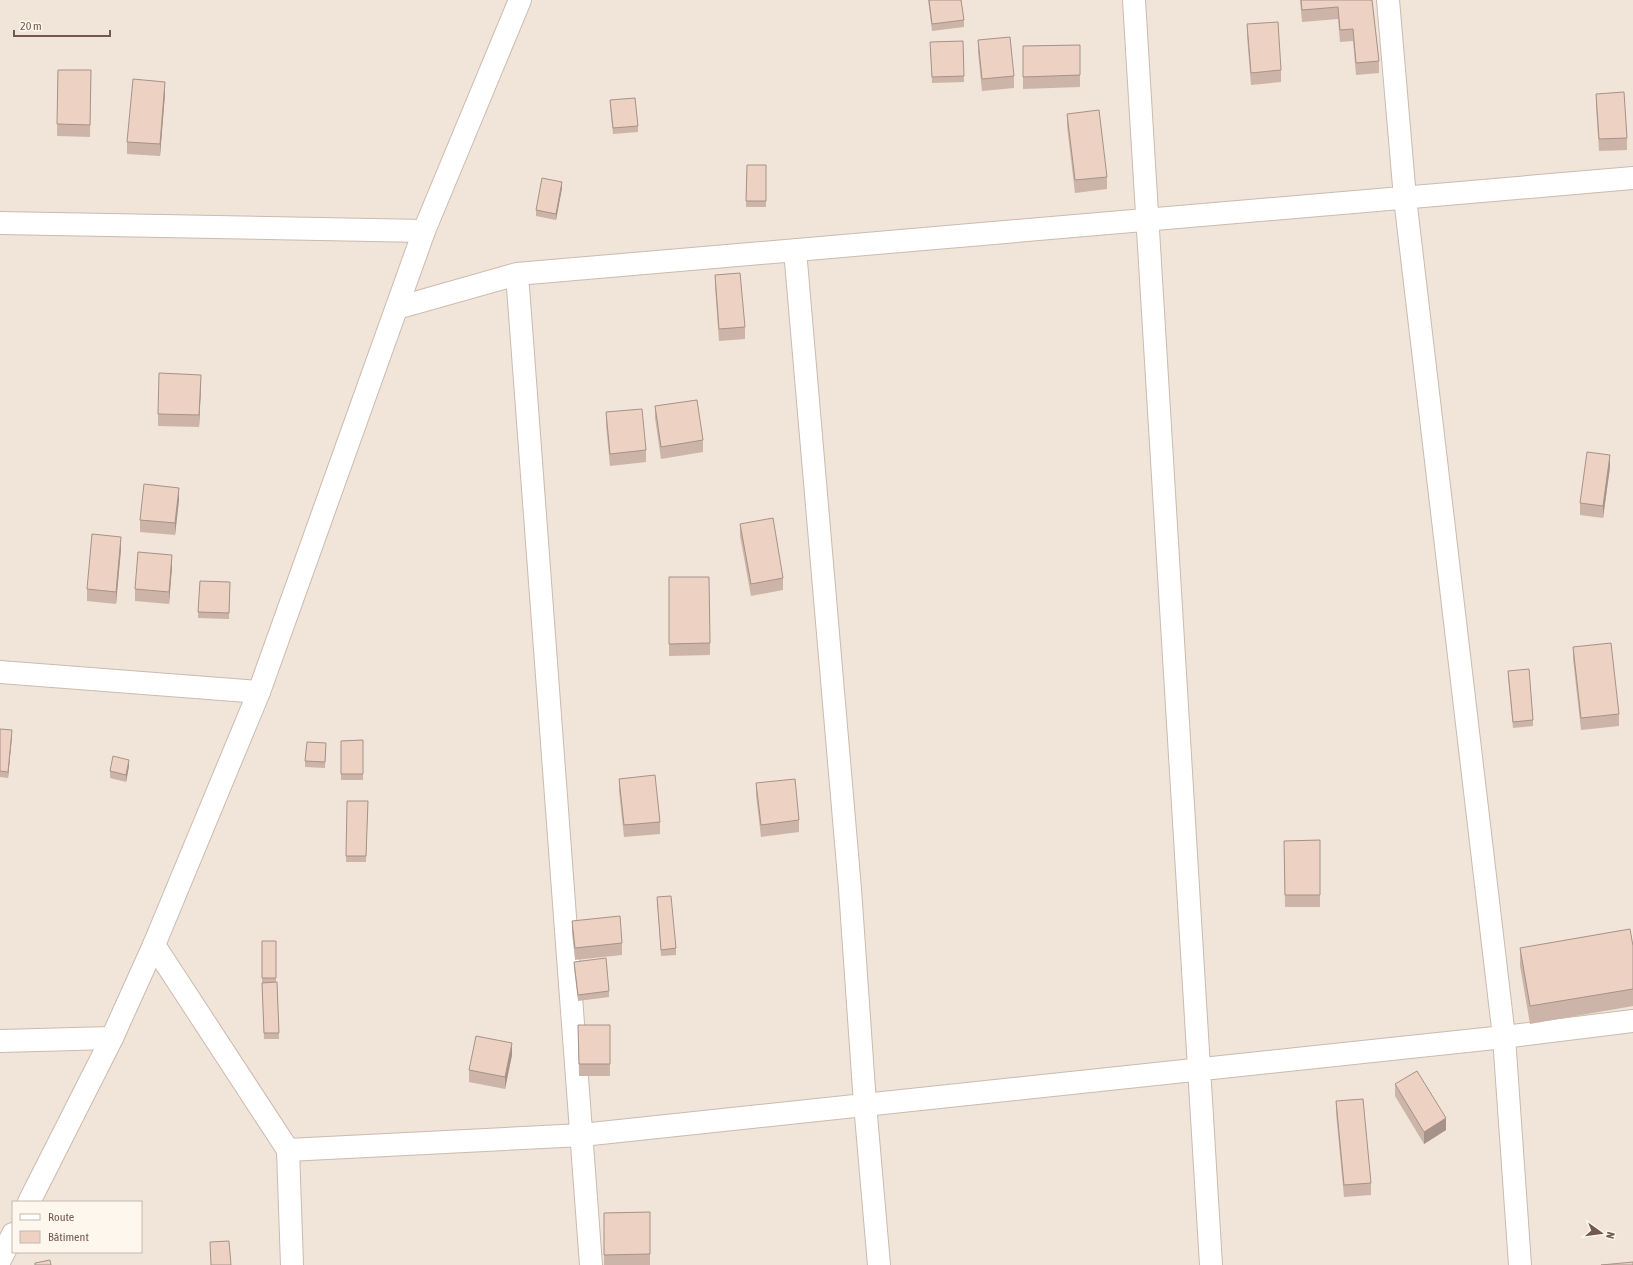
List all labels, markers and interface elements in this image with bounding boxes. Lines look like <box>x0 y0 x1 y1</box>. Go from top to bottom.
scale bar <box>14 12 110 38</box>
text: 20 m <box>20 19 42 33</box>
legend <box>12 1201 142 1253</box>
text: Route <box>48 1210 74 1224</box>
north arrow <box>1581 1213 1621 1253</box>
text: Bâtiment <box>48 1230 89 1244</box>
text: N <box>1604 1231 1617 1240</box>

